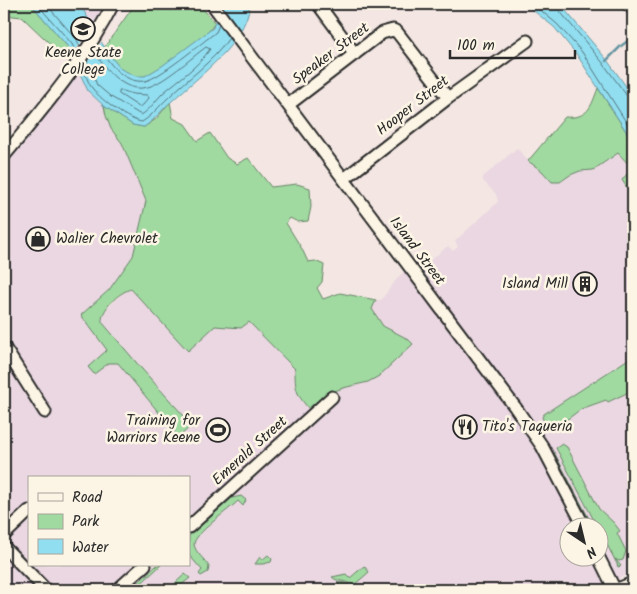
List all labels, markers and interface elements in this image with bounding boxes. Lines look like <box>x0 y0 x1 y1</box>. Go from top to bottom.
school or university icon: Keene State College <box>70 16 96 42</box>
street label: Speaker Street <box>287 17 375 91</box>
scale bar <box>450 28 574 60</box>
text: 100 m <box>457 34 495 58</box>
place label: Keene State College <box>45 41 121 82</box>
street label: Hooper Street <box>371 70 455 142</box>
street label: Island Street <box>383 211 451 291</box>
shop icon: Walier Chevrolet <box>25 226 51 252</box>
place label: Walier Chevrolet <box>56 227 158 251</box>
building icon: Island Mill <box>572 271 598 297</box>
place label: Island Mill <box>502 272 568 296</box>
place label: Training for Warriors Keene <box>106 409 201 450</box>
street label: Emerald Street <box>207 410 293 492</box>
restaurant icon: Tito's Taqueria <box>452 414 478 440</box>
place label: Tito's Taqueria <box>482 415 572 439</box>
sports icon: Training for Warriors Keene <box>205 417 231 443</box>
legend <box>28 476 190 566</box>
text: Road <box>72 486 103 510</box>
text: Park <box>72 510 100 534</box>
north arrow <box>560 516 610 566</box>
text: Water <box>72 536 109 560</box>
text: N <box>581 540 601 563</box>

